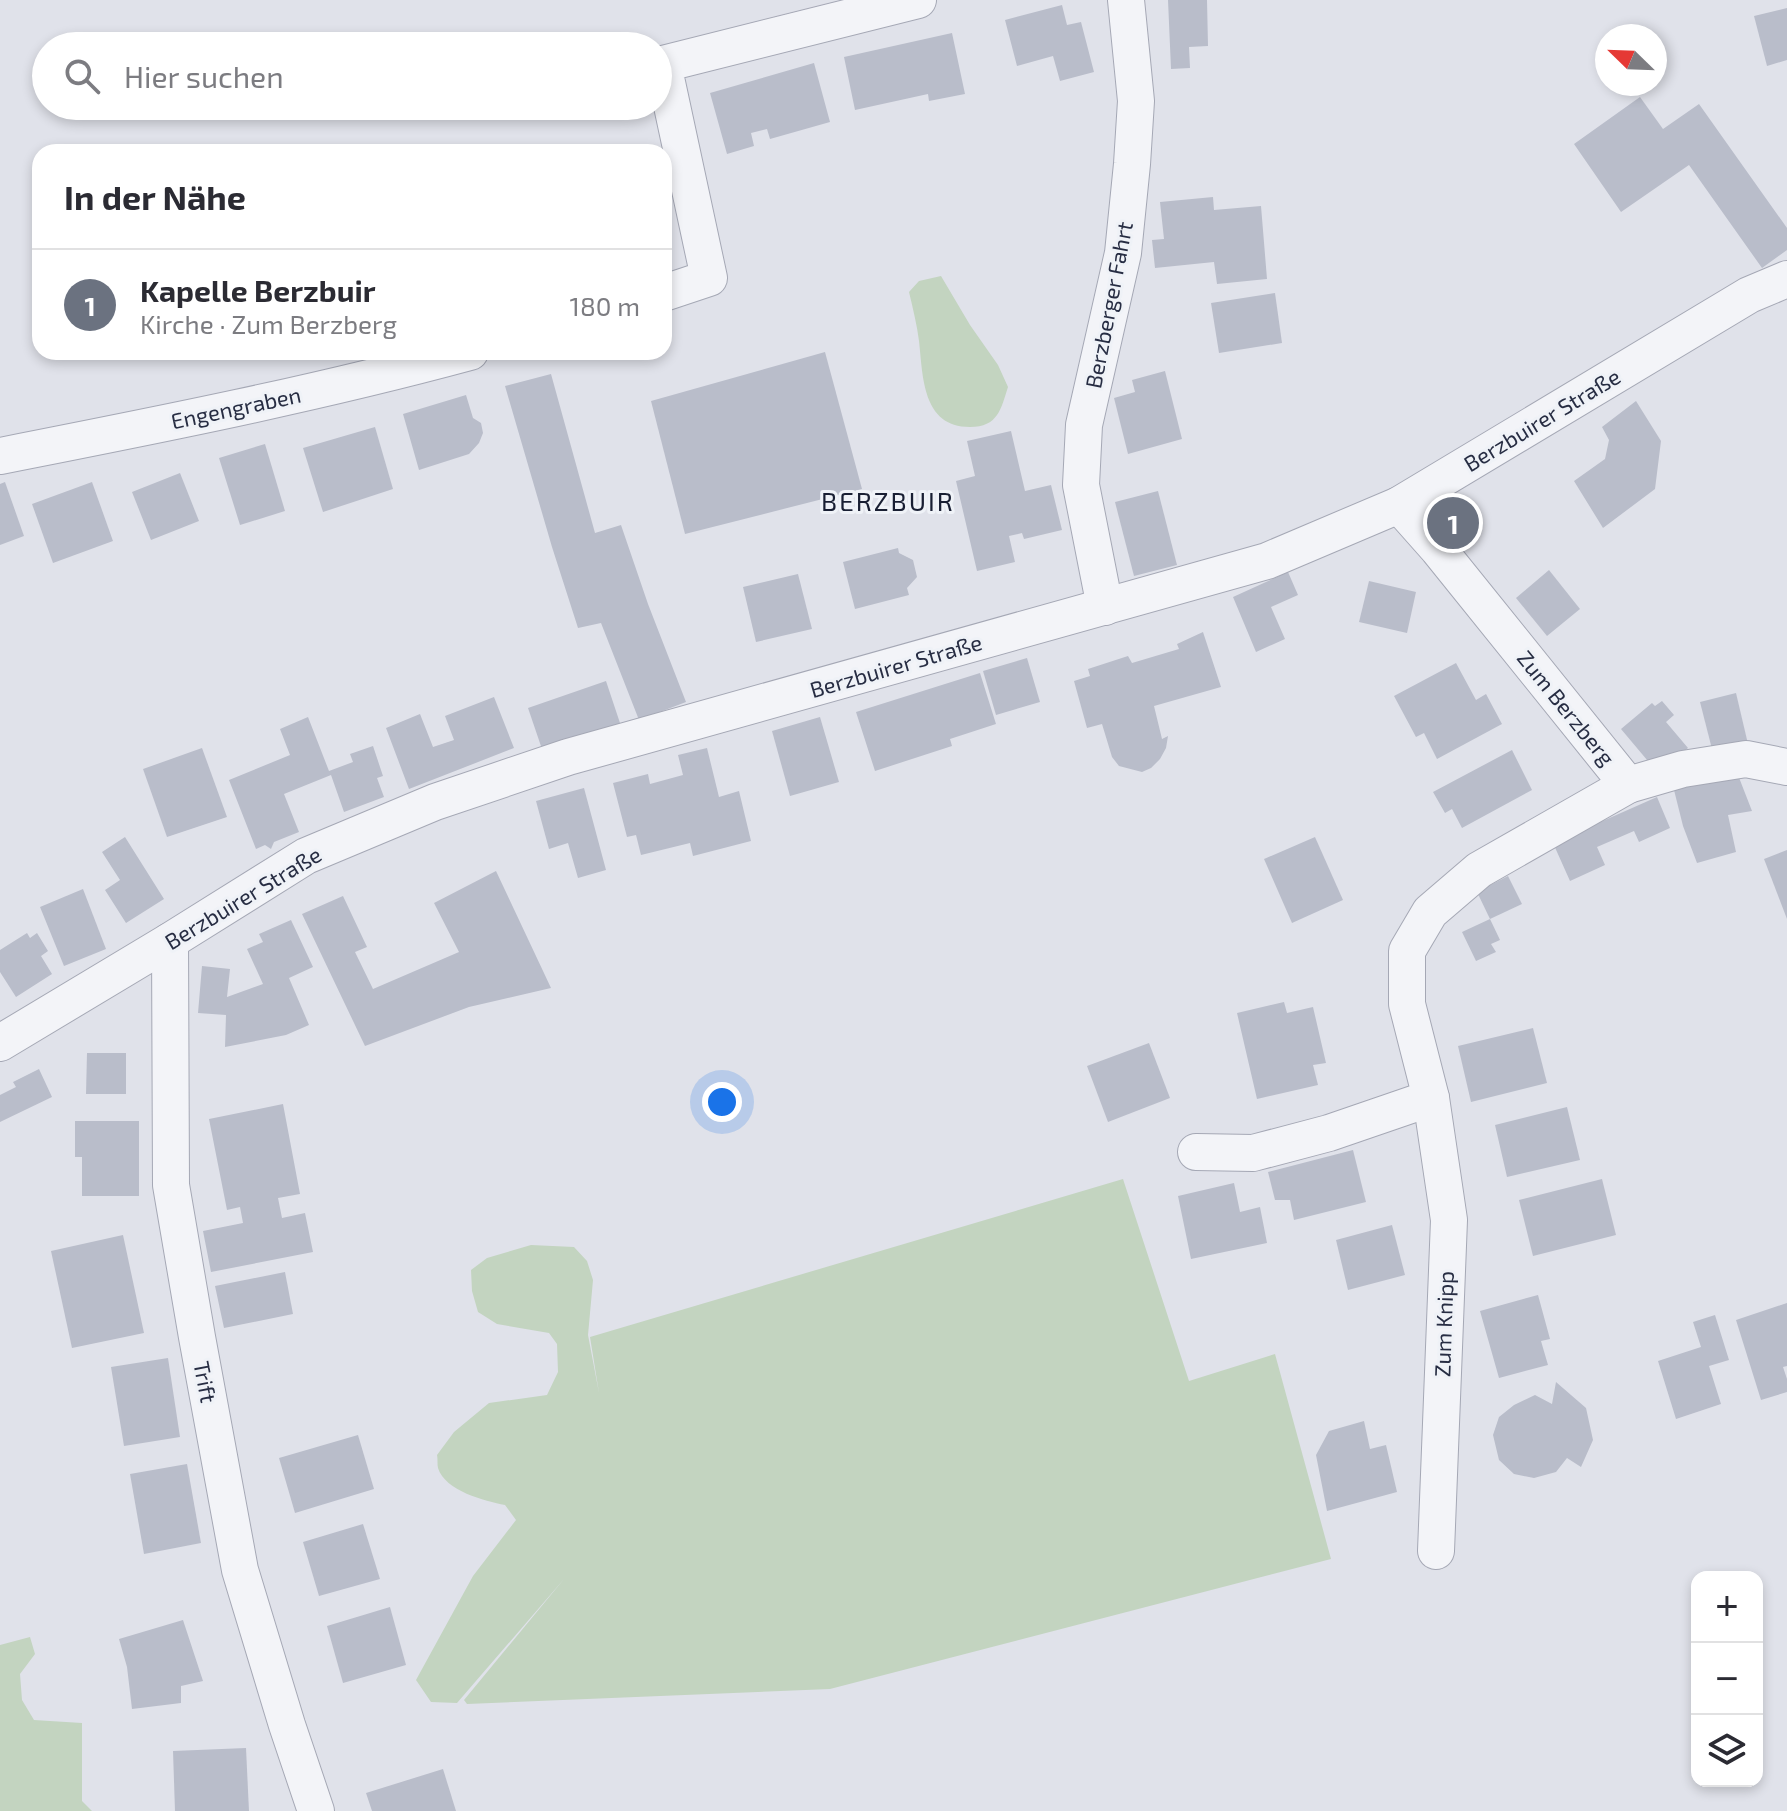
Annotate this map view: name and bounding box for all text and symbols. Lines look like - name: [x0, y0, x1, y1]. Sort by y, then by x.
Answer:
- north arrow: [1595, 24, 1667, 96]
- search box: [32, 32, 672, 120]
- icon: search: [60, 54, 104, 98]
- text: Hier suchen: [124, 58, 284, 94]
- text: In der Nähe: [64, 176, 246, 217]
- street label: Berzberger Fahrt: [1079, 219, 1137, 390]
- text: Kapelle Berzbuir: [140, 272, 376, 308]
- text: 1: [84, 290, 96, 321]
- text: 180 m: [570, 290, 640, 321]
- text: Kirche · Zum Berzberg: [140, 308, 397, 339]
- street label: Berzbuirer Straße: [1459, 362, 1624, 476]
- street label: Engengraben: [168, 381, 303, 433]
- district label: BERZBUIR: [821, 485, 955, 516]
- pin: 1: [1427, 493, 1479, 553]
- street label: Berzbuirer Straße: [807, 628, 985, 702]
- street label: Zum Berzberg: [1513, 645, 1621, 770]
- street label: Berzbuirer Straße: [160, 840, 325, 954]
- your location: [702, 1082, 742, 1122]
- street label: Zum Knipp: [1428, 1271, 1458, 1377]
- street label: Trift: [189, 1359, 223, 1405]
- map controls: [1691, 1571, 1763, 1787]
- button: +: [1691, 1571, 1763, 1643]
- button: −: [1691, 1643, 1763, 1715]
- button: layers: [1691, 1715, 1763, 1787]

